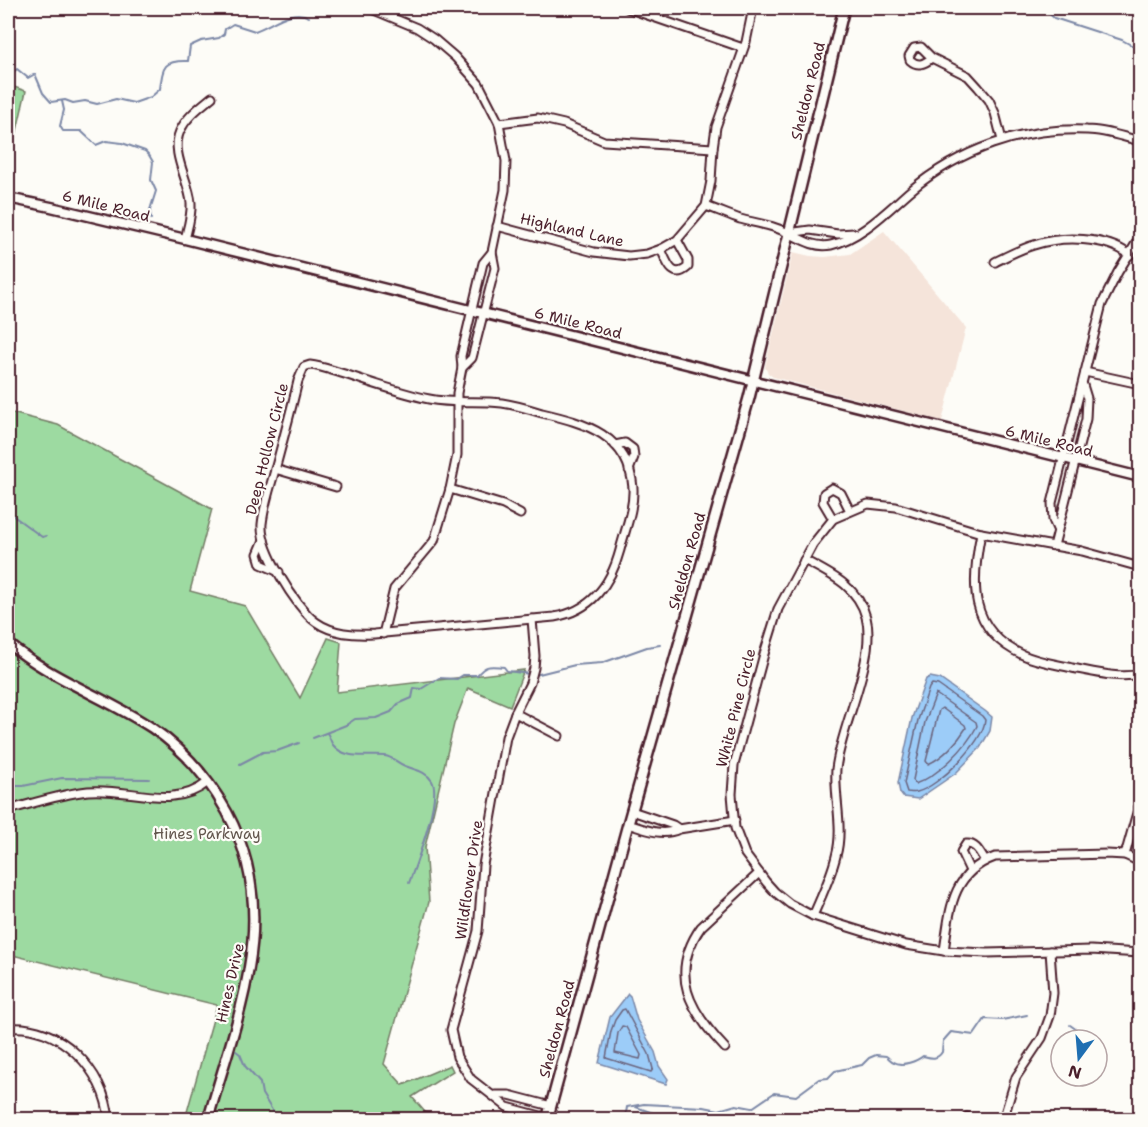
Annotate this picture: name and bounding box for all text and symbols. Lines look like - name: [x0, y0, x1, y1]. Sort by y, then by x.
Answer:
- street label: Sheldon Road: [786, 39, 830, 142]
- street label: 6 Mile Road: [60, 185, 152, 227]
- street label: Highland Lane: [518, 208, 626, 252]
- street label: 6 Mile Road: [532, 302, 624, 344]
- street label: Deep Hollow Circle: [241, 381, 293, 517]
- street label: 6 Mile Road: [1003, 420, 1095, 462]
- street label: Sheldon Road: [664, 509, 711, 612]
- street label: White Pine Circle: [712, 646, 760, 770]
- street label: Wildflower Drive: [451, 819, 487, 941]
- park label: Hines Parkway: [153, 824, 261, 844]
- street label: Hines Drive: [211, 941, 249, 1025]
- street label: Sheldon Road: [534, 977, 580, 1080]
- north arrow: [1049, 1028, 1109, 1088]
- text: N: [1066, 1060, 1084, 1084]

